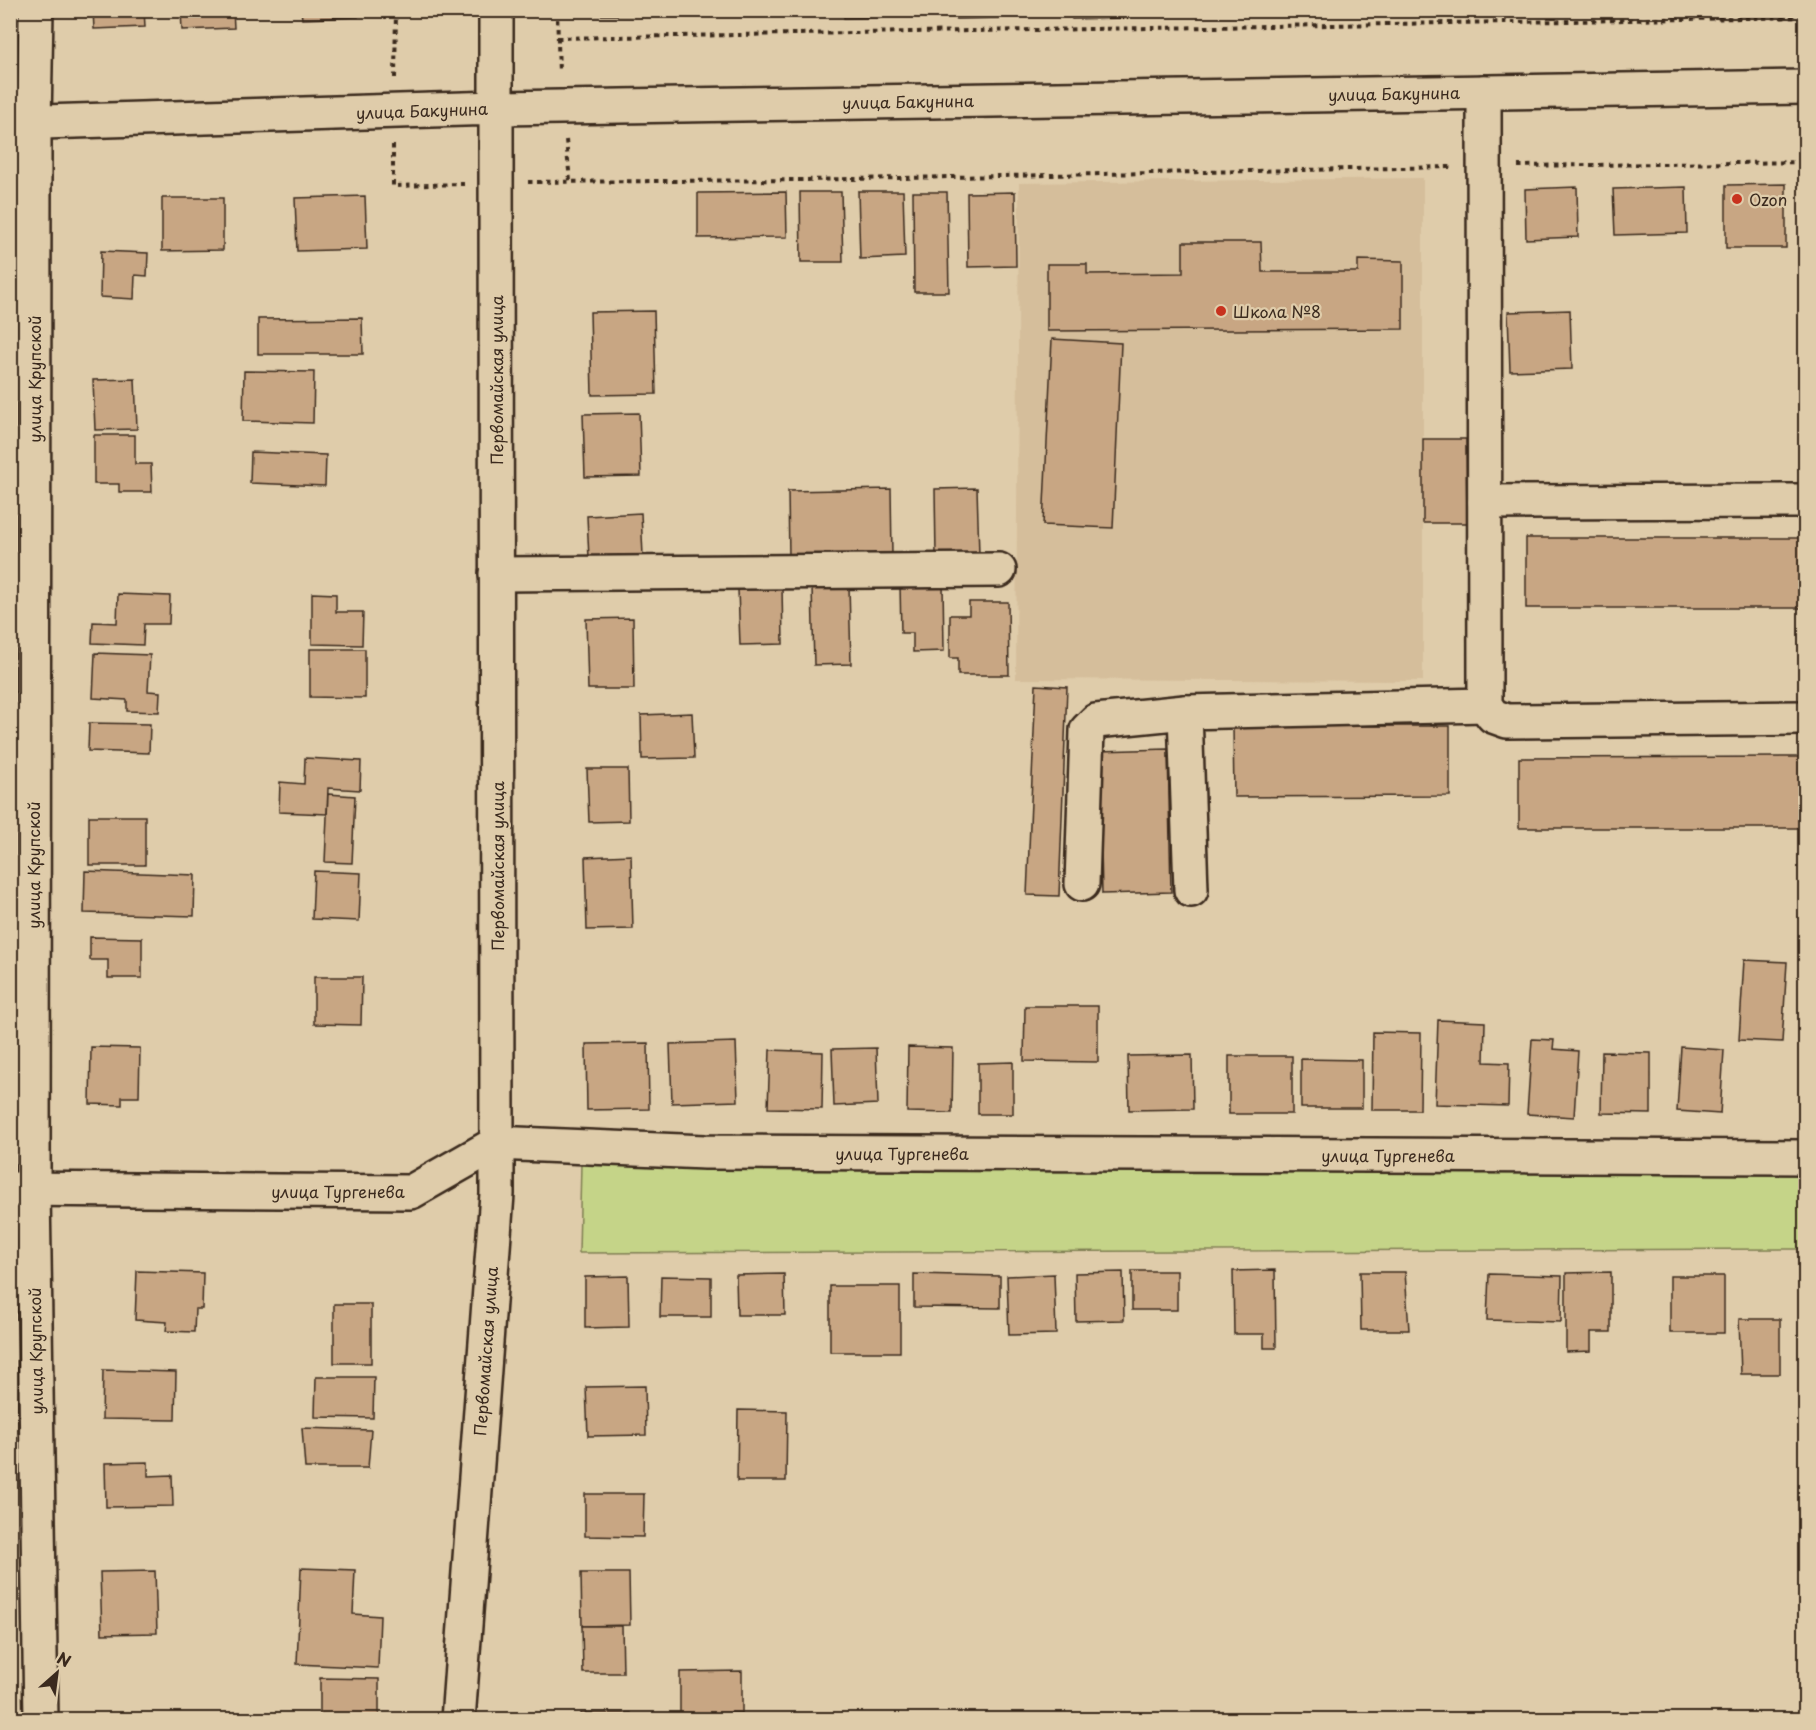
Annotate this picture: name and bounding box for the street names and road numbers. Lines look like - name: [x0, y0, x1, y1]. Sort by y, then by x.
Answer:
- street label: улица Бакунина: [1328, 80, 1460, 106]
- street label: улица Бакунина: [842, 88, 974, 114]
- street label: улица Бакунина: [356, 96, 488, 124]
- street label: Первомайская улица: [484, 295, 508, 465]
- street label: улица Крупской: [22, 315, 46, 443]
- street label: Первомайская улица: [485, 781, 509, 951]
- street label: улица Крупской: [21, 801, 45, 929]
- street label: улица Тургенева: [835, 1141, 969, 1165]
- street label: улица Тургенева: [1321, 1143, 1455, 1167]
- street label: улица Тургенева: [271, 1179, 405, 1203]
- street label: Первомайская улица: [467, 1266, 503, 1436]
- street label: улица Крупской: [22, 1287, 48, 1415]

